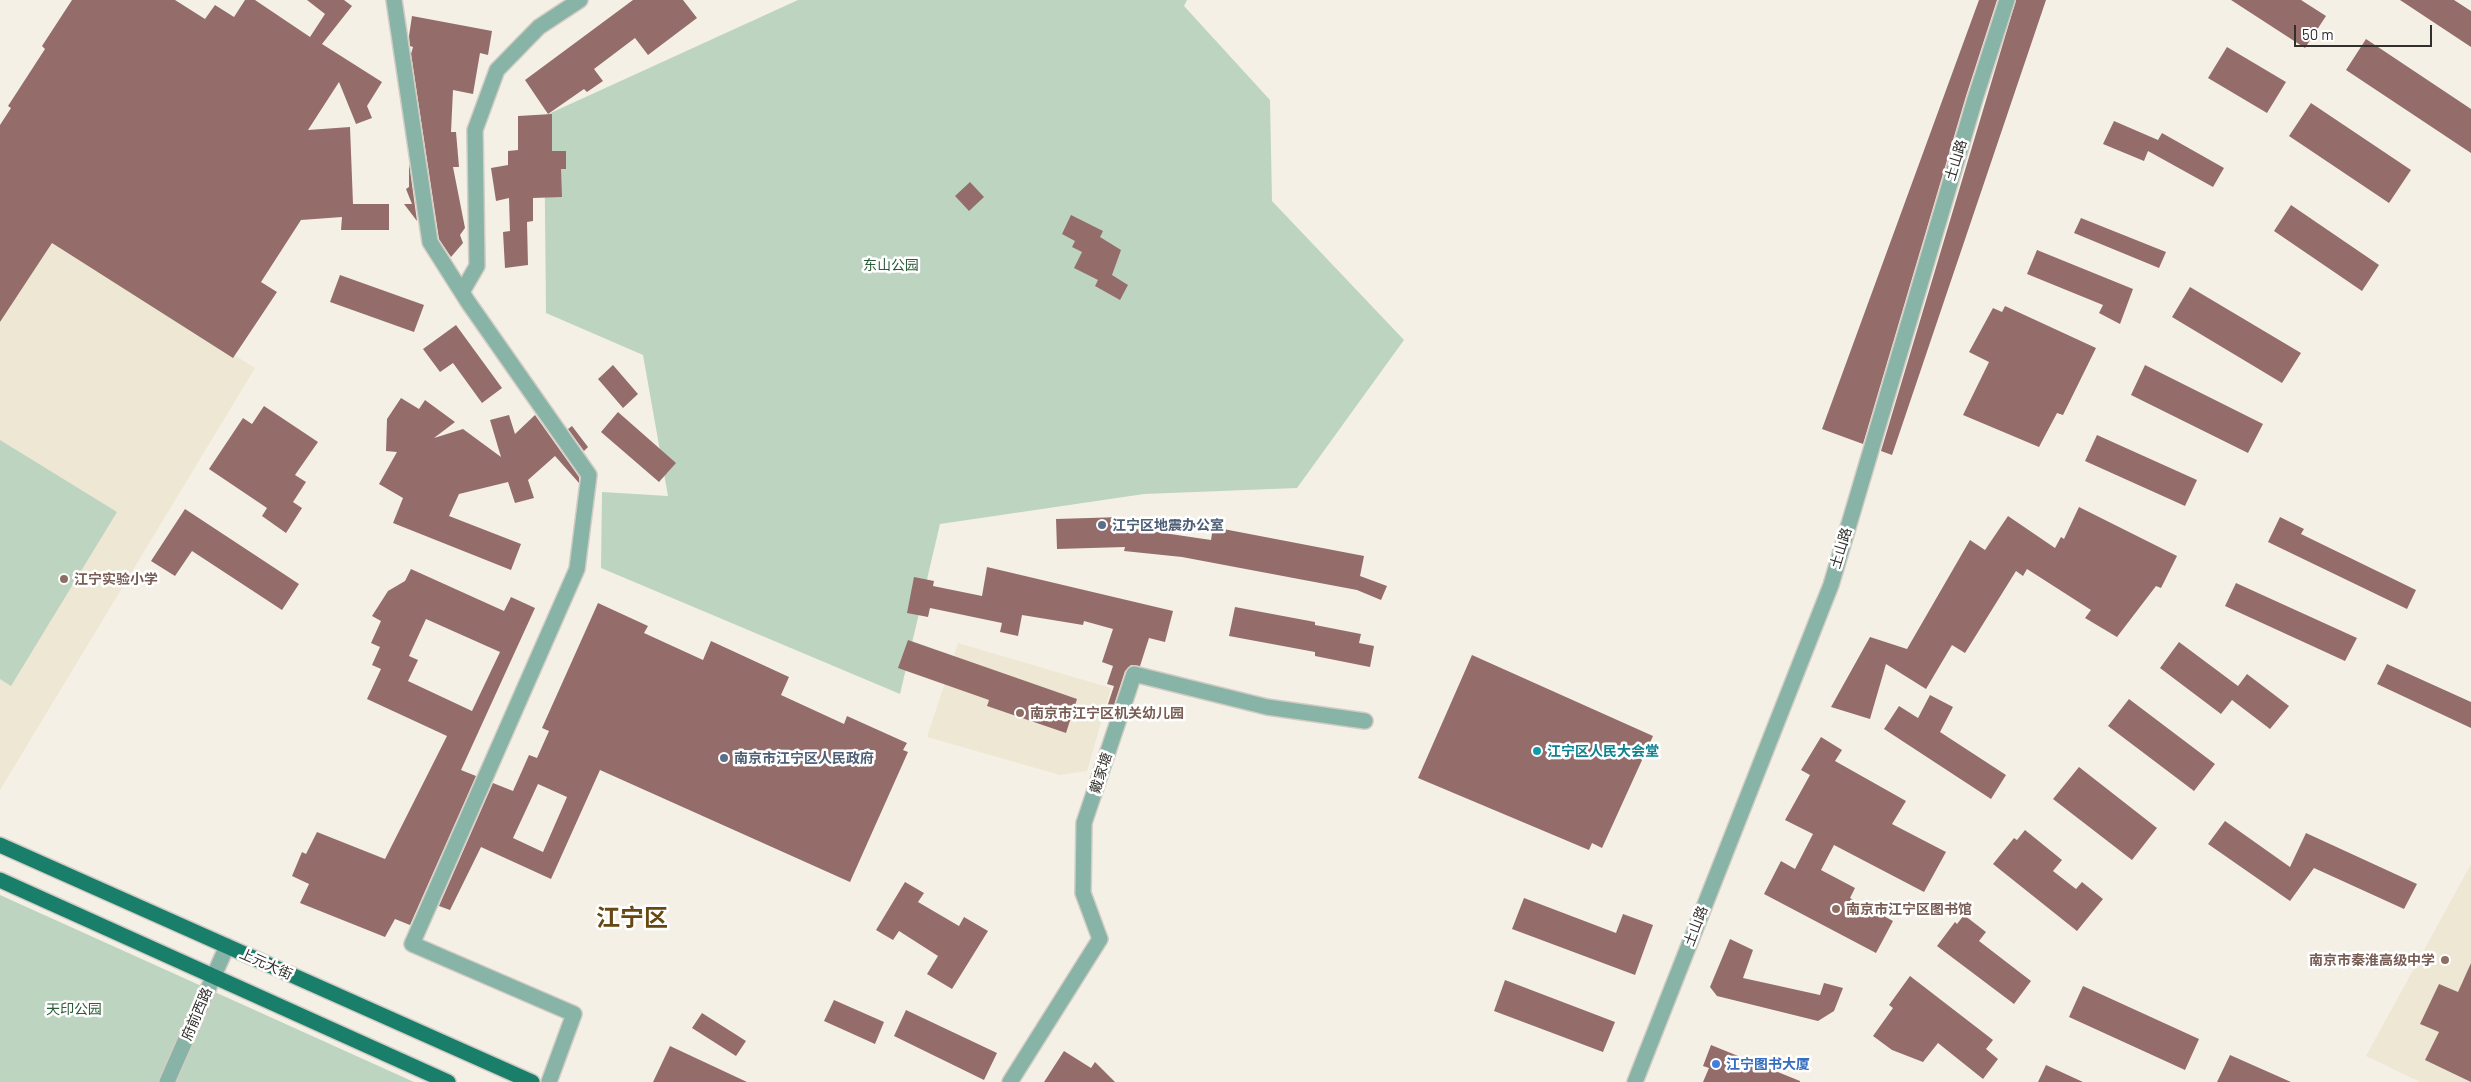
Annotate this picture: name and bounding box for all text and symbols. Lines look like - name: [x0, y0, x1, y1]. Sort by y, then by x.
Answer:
- scale bar: [2296, 15, 2434, 47]
- text: 50 m: [2302, 25, 2334, 43]
- street label: 土山路: [1942, 137, 1970, 183]
- park label: 东山公园: [863, 257, 919, 273]
- place label: 江宁区地震办公室: [1112, 517, 1224, 533]
- marker: 江宁区地震办公室: [1096, 519, 1108, 531]
- street label: 土山路: [1827, 525, 1855, 571]
- place label: 江宁实验小学: [74, 571, 158, 587]
- marker: 江宁实验小学: [58, 573, 70, 585]
- place label: 南京市江宁区机关幼儿园: [1030, 705, 1184, 721]
- marker: 南京市江宁区机关幼儿园: [1014, 707, 1026, 719]
- place label: 江宁区人民大会堂: [1547, 743, 1659, 759]
- marker: 江宁区人民大会堂: [1531, 745, 1543, 757]
- place label: 南京市江宁区人民政府: [734, 750, 874, 766]
- street label: 戴家塘: [1087, 750, 1115, 796]
- marker: 南京市江宁区人民政府: [718, 752, 730, 764]
- place label: 南京市江宁区图书馆: [1846, 901, 1972, 917]
- street label: 土山路: [1681, 903, 1711, 949]
- marker: 南京市江宁区图书馆: [1830, 903, 1842, 915]
- district label: 江宁区: [596, 904, 668, 932]
- street label: 上元大街: [237, 945, 295, 983]
- place label: 南京市秦淮高级中学: [2309, 952, 2435, 968]
- marker: 南京市秦淮高级中学: [2439, 954, 2451, 966]
- street label: 府前西路: [178, 985, 216, 1043]
- park label: 天印公园: [46, 1001, 102, 1017]
- place label: 江宁图书大厦: [1726, 1056, 1810, 1072]
- marker: 江宁图书大厦: [1710, 1058, 1722, 1070]

